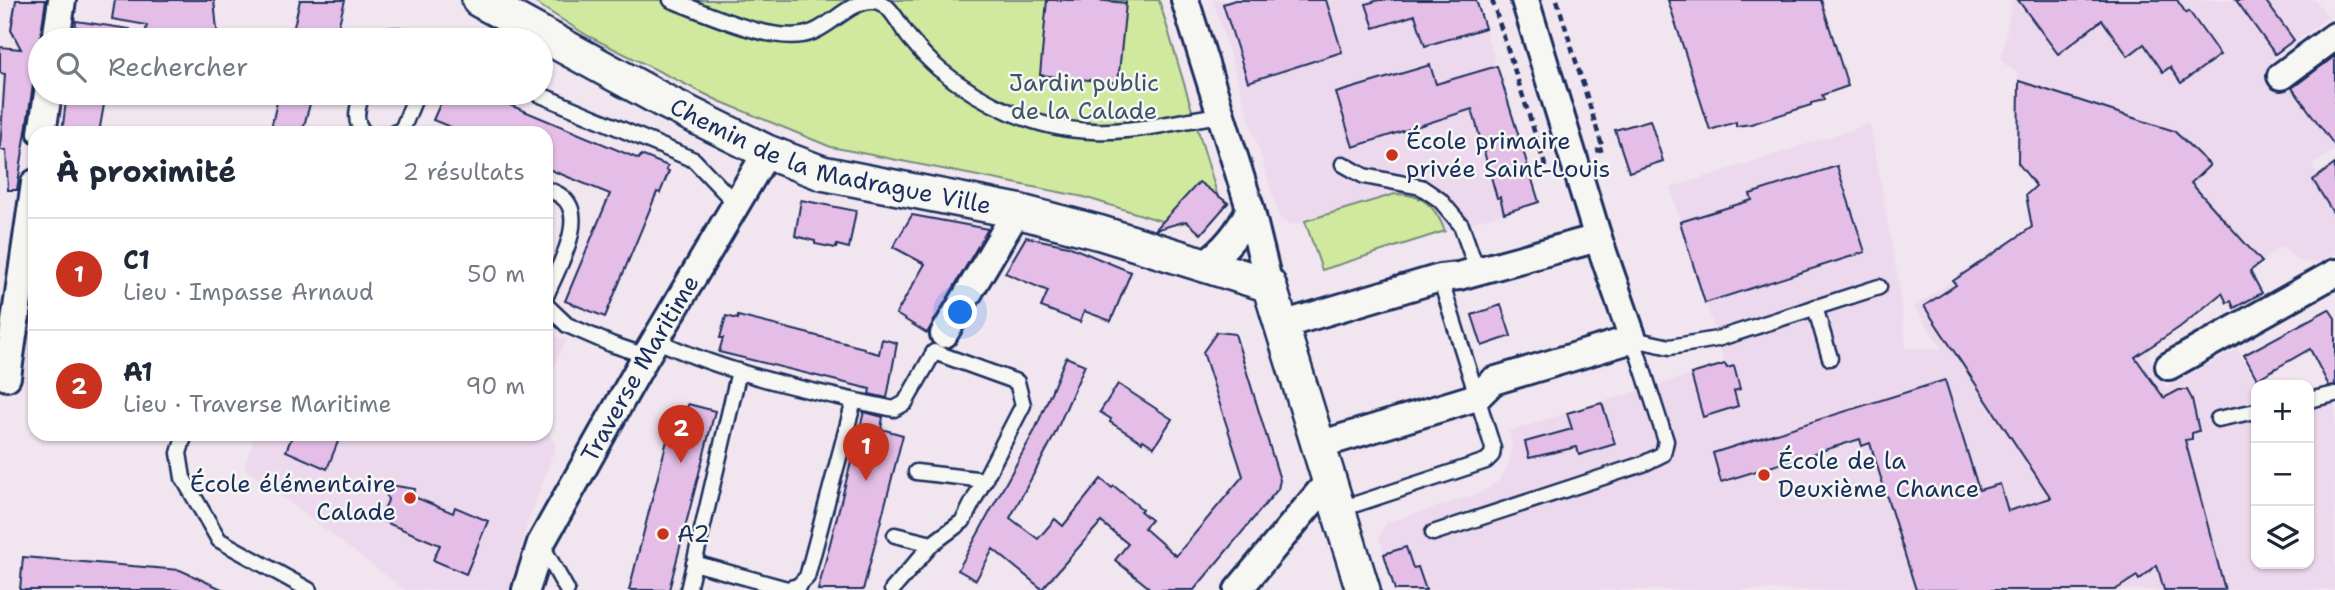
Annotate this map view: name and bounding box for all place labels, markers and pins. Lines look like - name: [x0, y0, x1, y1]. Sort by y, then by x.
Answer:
- place label: École primaire privée Saint-Louis: [1406, 125, 1610, 185]
- marker: École primaire privée Saint-Louis: [1384, 147, 1400, 163]
- pin: 2: [658, 405, 704, 463]
- pin: 1: [843, 423, 889, 481]
- place label: École de la Deuxième Chance: [1778, 445, 1979, 505]
- marker: École de la Deuxième Chance: [1756, 467, 1772, 483]
- place label: École élémentaire Calade: [190, 468, 396, 528]
- marker: École élémentaire Calade: [402, 490, 418, 506]
- place label: A2: [677, 518, 710, 550]
- marker: A2: [655, 526, 671, 542]

